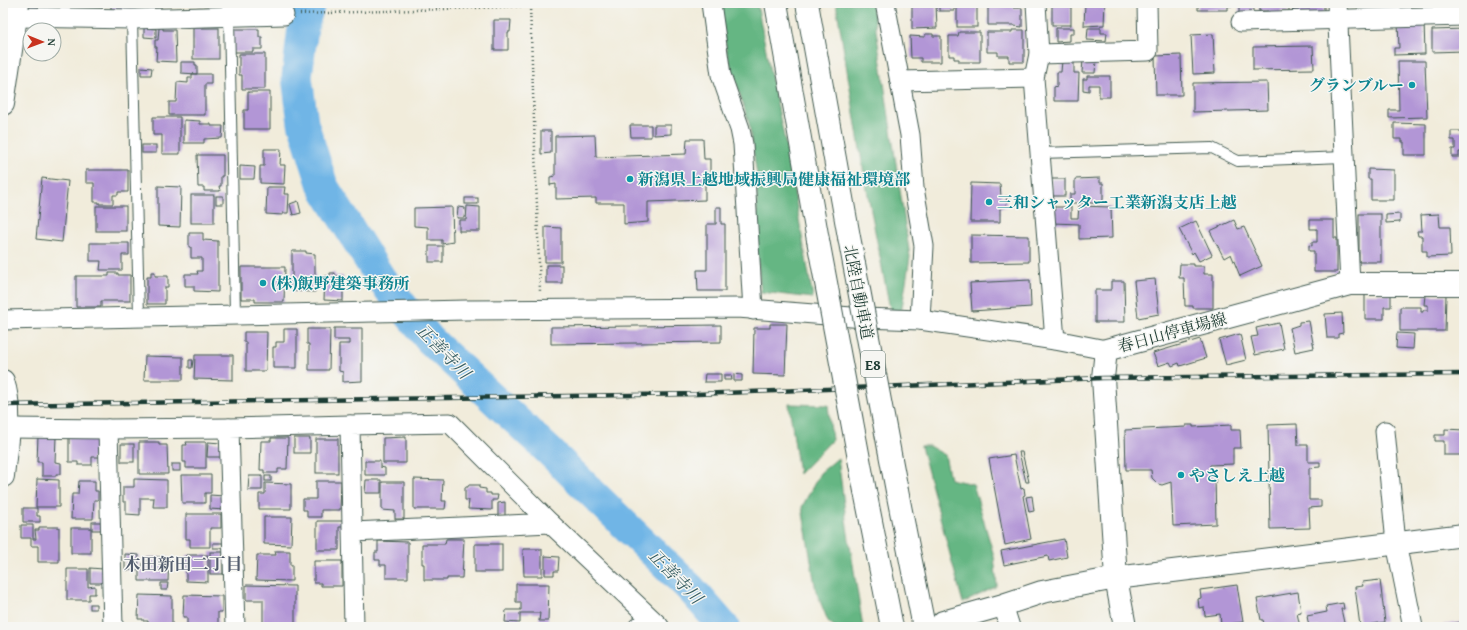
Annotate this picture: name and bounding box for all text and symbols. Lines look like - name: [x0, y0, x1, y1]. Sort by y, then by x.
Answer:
- north arrow: [22, 22, 62, 62]
- text: N: [44, 38, 60, 47]
- place label: グランブルー: [1309, 73, 1404, 97]
- marker: グランブルー: [1407, 80, 1417, 90]
- place label: 新潟県上越地域振興局健康福祉環境部: [637, 167, 911, 191]
- marker: 新潟県上越地域振興局健康福祉環境部: [625, 174, 635, 184]
- place label: 三和シャッター工業新潟支店上越: [997, 190, 1237, 214]
- marker: 三和シャッター工業新潟支店上越: [984, 197, 994, 207]
- street label: 北陸自動車道: [838, 243, 880, 341]
- place label: (株)飯野建築事務所: [271, 271, 410, 295]
- marker: (株)飯野建築事務所: [258, 278, 268, 288]
- street label: 春日山停車場線: [1115, 306, 1229, 358]
- water label: 正善寺川: [411, 318, 478, 386]
- road number: E8: [861, 351, 885, 377]
- place label: やさしえ上越: [1189, 463, 1285, 487]
- marker: やさしえ上越: [1176, 470, 1186, 480]
- water label: 正善寺川: [643, 543, 710, 611]
- district label: 木田新田二丁目: [124, 551, 243, 576]

